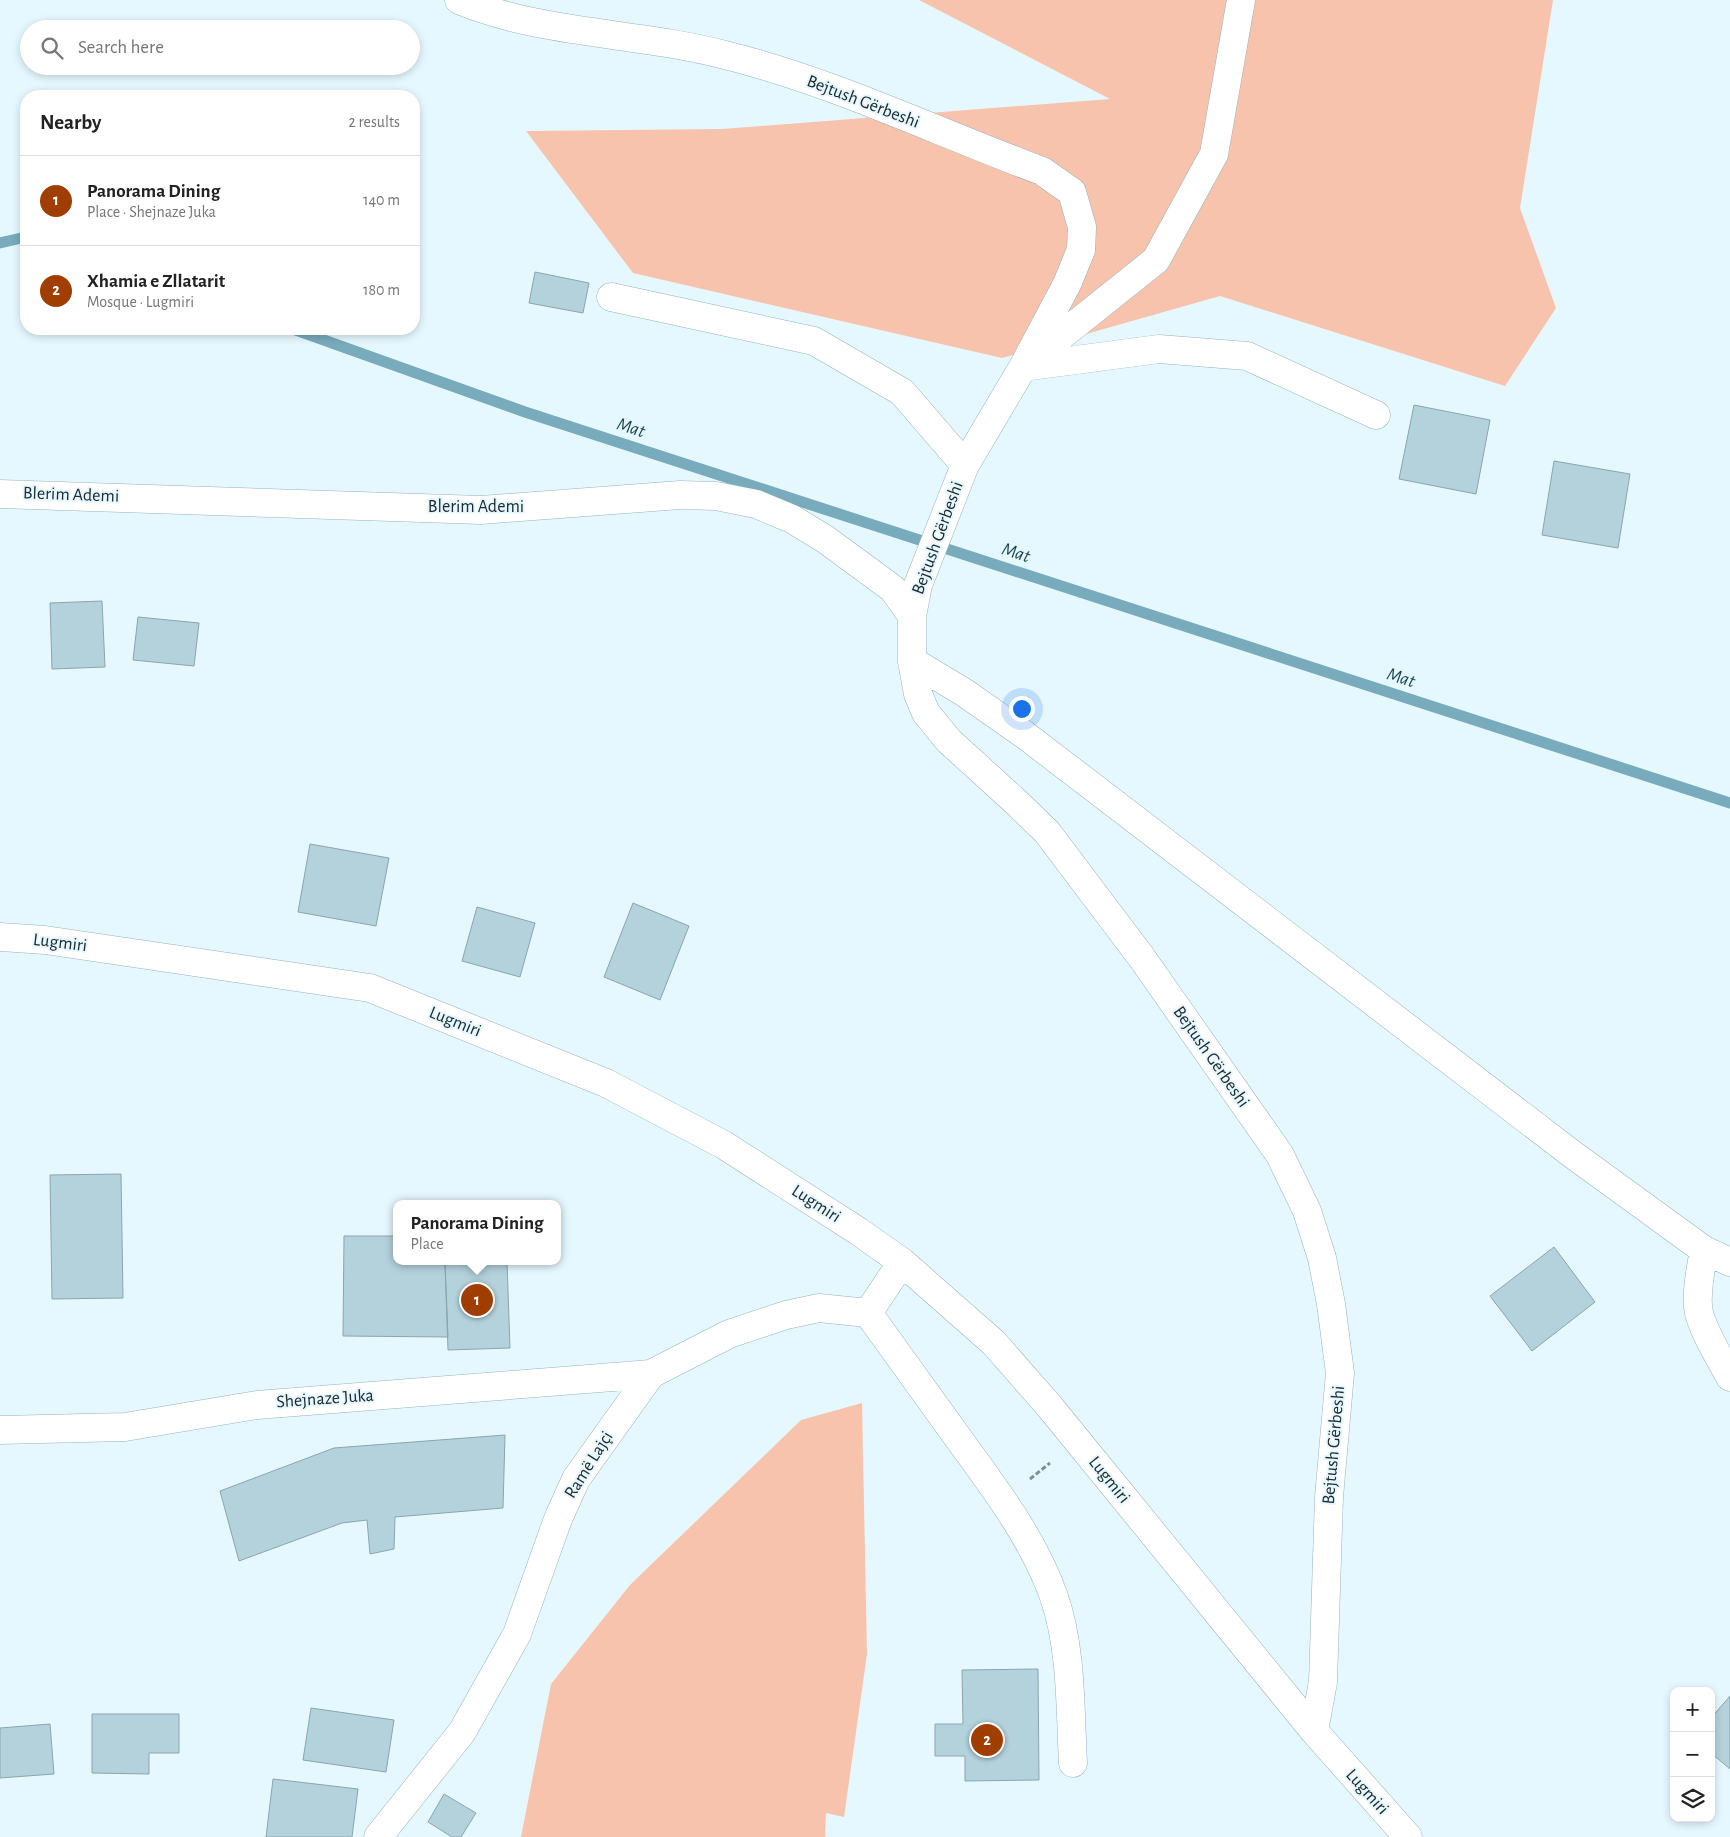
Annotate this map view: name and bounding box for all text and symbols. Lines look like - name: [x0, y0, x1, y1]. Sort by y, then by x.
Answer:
- search box: [20, 20, 420, 75]
- icon: search: [38, 34, 66, 62]
- text: Search here: [78, 38, 164, 57]
- street label: Bejtush Gërbeshi: [804, 72, 922, 132]
- text: Nearby: [40, 112, 101, 133]
- text: 2 results: [348, 114, 400, 130]
- text: Panorama Dining: [87, 182, 220, 201]
- text: 1: [53, 192, 59, 208]
- text: 140 m: [363, 192, 400, 208]
- text: Place · Shejnaze Juka: [87, 204, 216, 220]
- text: Xhamia e Zllatarit: [87, 272, 225, 291]
- text: 2: [52, 282, 60, 298]
- text: 180 m: [363, 282, 400, 298]
- text: Mosque · Lugmiri: [87, 294, 194, 310]
- water label: Mat: [614, 415, 648, 442]
- street label: Bejtush Gërbeshi: [909, 479, 967, 597]
- street label: Blerim Ademi: [23, 484, 119, 506]
- street label: Blerim Ademi: [428, 498, 524, 516]
- water label: Mat: [999, 540, 1033, 567]
- water label: Mat: [1384, 665, 1418, 692]
- your location: [1009, 696, 1035, 722]
- street label: Lugmiri: [32, 931, 88, 955]
- street label: Lugmiri: [426, 1003, 484, 1041]
- street label: Bejtush Gërbeshi: [1170, 1003, 1252, 1111]
- street label: Lugmiri: [788, 1182, 844, 1226]
- popup: [393, 1200, 561, 1265]
- text: Panorama Dining: [410, 1214, 544, 1233]
- text: Place: [410, 1236, 444, 1252]
- pin: 1: [461, 1281, 493, 1319]
- street label: Bejtush Gërbeshi: [1320, 1385, 1348, 1505]
- street label: Shejnaze Juka: [276, 1387, 374, 1411]
- street label: Ramë Lajçi: [561, 1428, 617, 1502]
- street label: Lugmiri: [1085, 1453, 1133, 1507]
- map controls: [1670, 1687, 1715, 1822]
- button: +: [1670, 1687, 1715, 1732]
- pin: 2: [971, 1721, 1003, 1759]
- button: −: [1670, 1732, 1715, 1777]
- street label: Lugmiri: [1342, 1766, 1392, 1818]
- button: layers: [1670, 1777, 1715, 1822]

